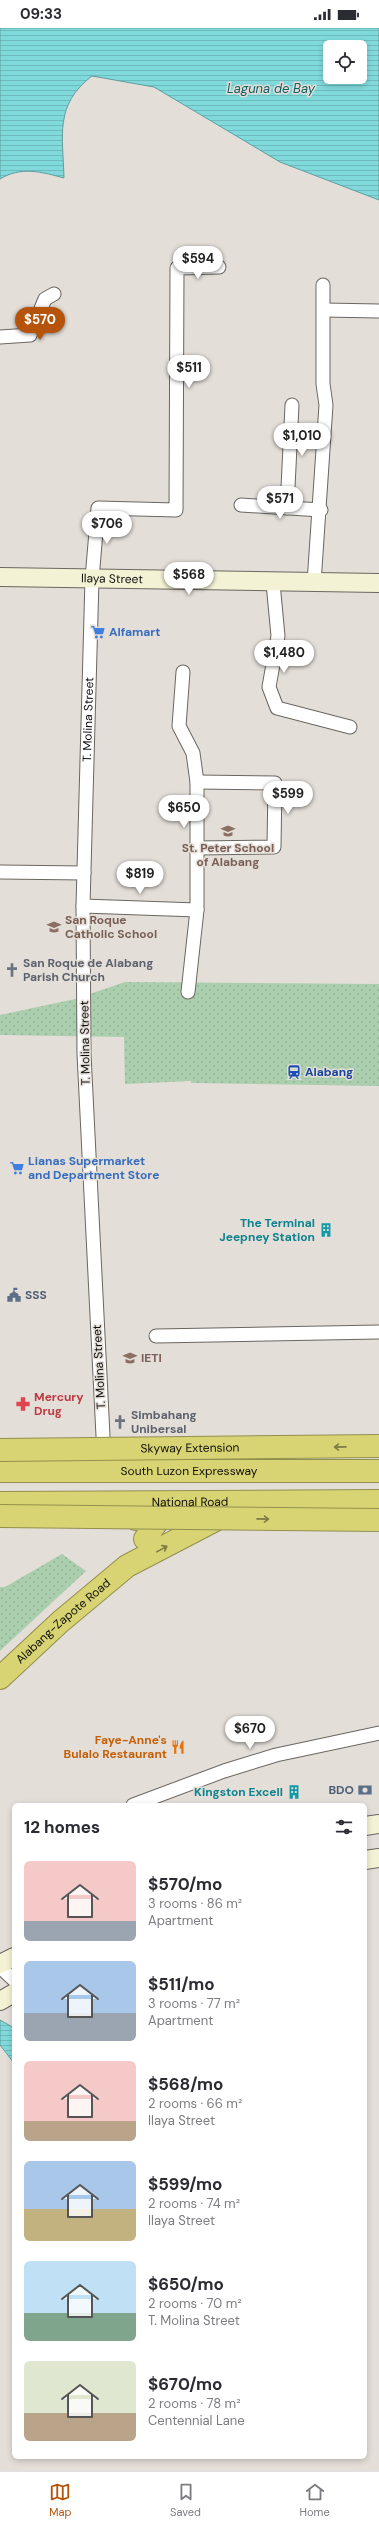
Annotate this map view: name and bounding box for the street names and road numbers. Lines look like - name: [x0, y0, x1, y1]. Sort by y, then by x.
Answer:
- street label: Ilaya Street: [81, 570, 143, 587]
- street label: T. Molina Street: [79, 677, 97, 762]
- street label: T. Molina Street: [76, 1000, 94, 1086]
- street label: T. Molina Street: [89, 1324, 109, 1410]
- street label: Skyway Extension: [140, 1439, 240, 1457]
- street label: South Luzon Expressway: [121, 1463, 258, 1479]
- street label: National Road: [152, 1494, 228, 1510]
- street label: Alabang-Zapote Road: [12, 1575, 114, 1667]

